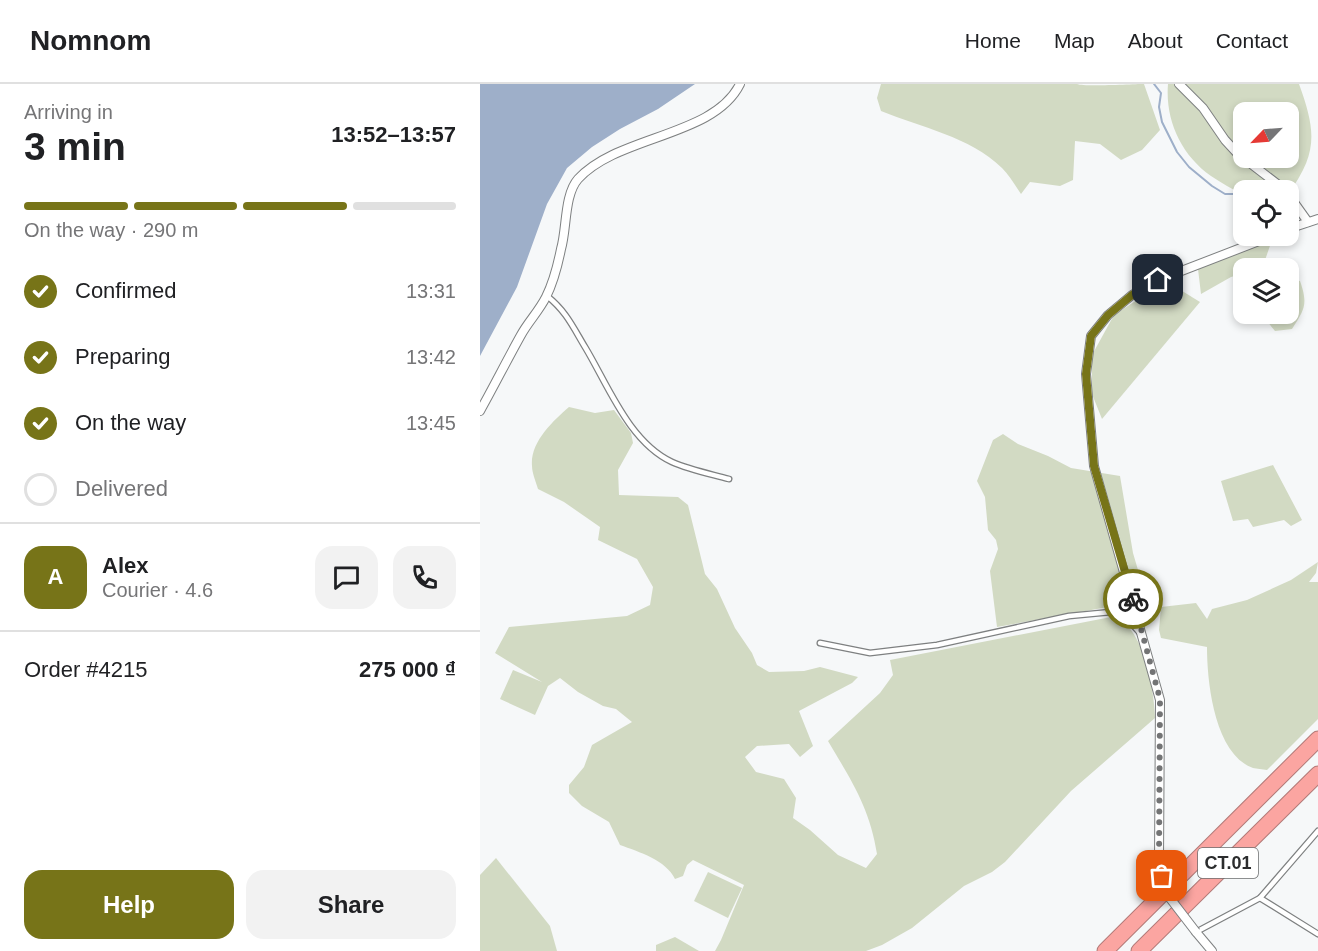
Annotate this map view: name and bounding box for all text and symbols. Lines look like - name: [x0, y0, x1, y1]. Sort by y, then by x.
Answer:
- text: Nomnom: [30, 25, 151, 56]
- text: Home: [965, 29, 1021, 52]
- text: Map: [1054, 29, 1095, 52]
- text: About: [1128, 29, 1183, 52]
- text: Contact: [1216, 29, 1288, 52]
- text: Arriving in: [24, 101, 113, 123]
- north arrow: [1233, 102, 1299, 168]
- map controls: [1233, 102, 1299, 324]
- text: 13:52–13:57: [331, 122, 456, 147]
- text: 3 min: [24, 125, 126, 168]
- button: locate: [1233, 180, 1299, 246]
- text: On the way · 290 m: [24, 219, 199, 241]
- pin: [1132, 254, 1183, 305]
- button: layers: [1233, 258, 1299, 324]
- icon: home: [1141, 263, 1174, 296]
- icon: check: [24, 275, 57, 308]
- text: Confirmed: [75, 278, 176, 303]
- text: 13:31: [406, 280, 456, 302]
- icon: check: [24, 341, 57, 374]
- text: Preparing: [75, 344, 170, 369]
- text: 13:42: [406, 346, 456, 368]
- icon: check: [24, 407, 57, 440]
- text: On the way: [75, 410, 186, 435]
- text: 13:45: [406, 412, 456, 434]
- text: Delivered: [75, 476, 168, 501]
- button: chat: [315, 546, 378, 609]
- button: phone: [393, 546, 456, 609]
- text: Alex: [102, 553, 148, 578]
- text: A: [48, 564, 63, 589]
- courier: [1103, 569, 1163, 629]
- text: Courier · 4.6: [102, 579, 213, 601]
- icon: bike: [1117, 583, 1150, 616]
- text: Order #4215: [24, 657, 148, 682]
- text: 275 000 ₫: [359, 657, 456, 682]
- road number: CT.01: [1198, 848, 1258, 878]
- pin: [1136, 850, 1187, 901]
- icon: bag: [1145, 859, 1178, 892]
- button: Help: [24, 870, 234, 939]
- button: Share: [246, 870, 456, 939]

